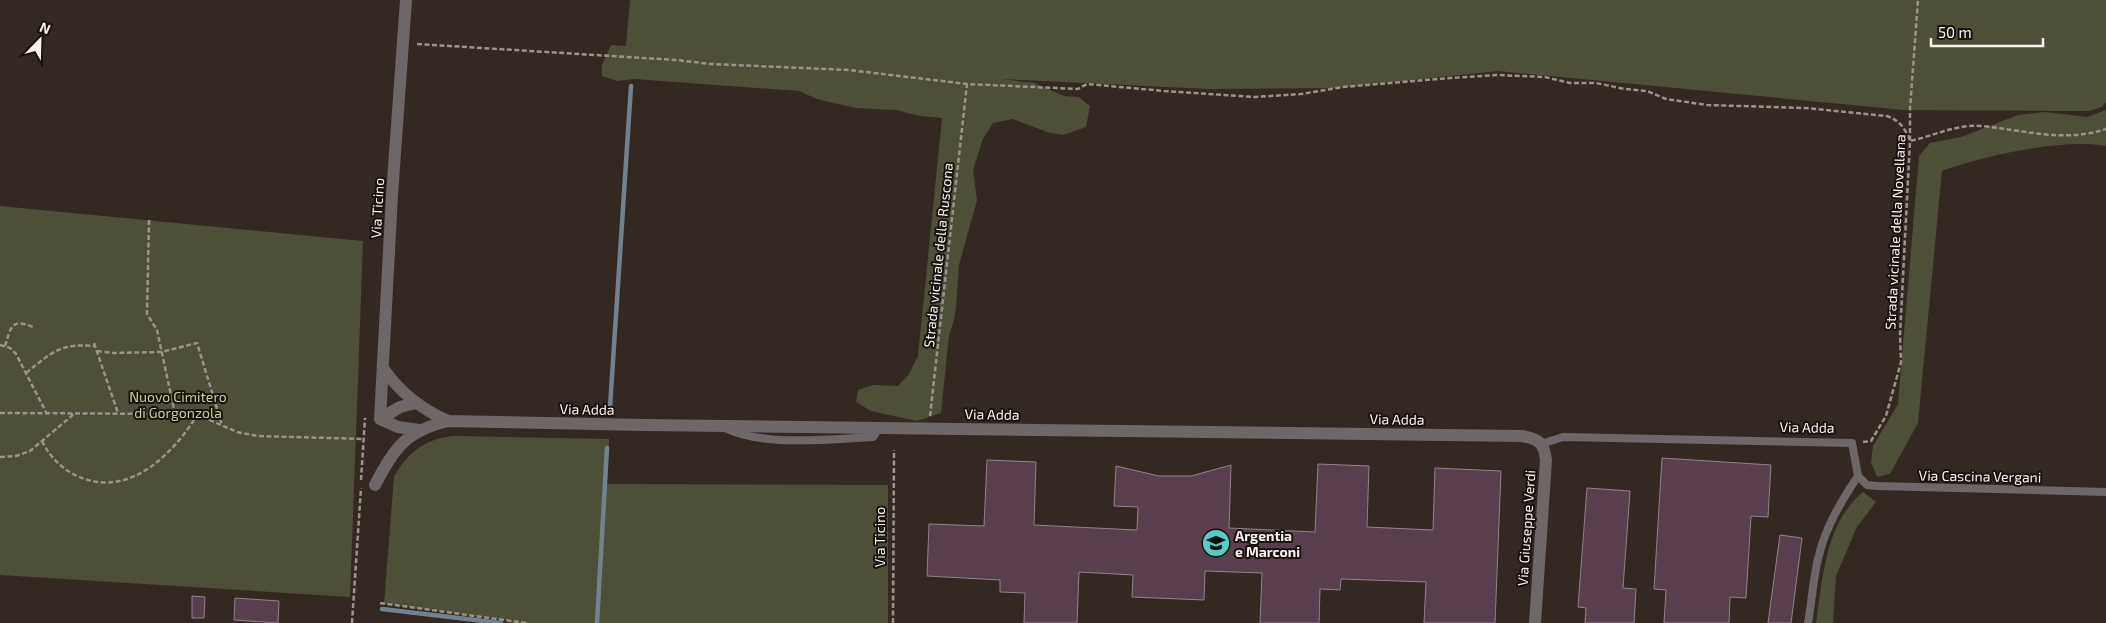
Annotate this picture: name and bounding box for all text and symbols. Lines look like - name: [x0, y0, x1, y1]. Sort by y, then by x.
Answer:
- north arrow: [15, 15, 65, 65]
- scale bar: [1931, 15, 2044, 47]
- text: N: [37, 18, 53, 37]
- text: 50 m: [1938, 23, 1972, 41]
- street label: Strada vicinale della Novellana: [1881, 134, 1909, 330]
- street label: Strada vicinale della Ruscona: [920, 162, 956, 348]
- street label: Via Ticino: [367, 177, 387, 239]
- park label: Nuovo Cimitero di Gorgonzola: [129, 388, 227, 421]
- street label: Via Adda: [559, 400, 615, 418]
- street label: Via Adda: [964, 405, 1020, 423]
- street label: Via Adda: [1369, 410, 1425, 428]
- street label: Via Adda: [1779, 418, 1835, 436]
- street label: Via Cascina Vergani: [1919, 466, 2041, 486]
- street label: Via Giuseppe Verdi: [1513, 469, 1539, 587]
- street label: Via Ticino: [871, 507, 888, 567]
- place label: Argentia e Marconi: [1235, 527, 1300, 560]
- school or university icon: Argentia e Marconi: [1201, 528, 1231, 558]

